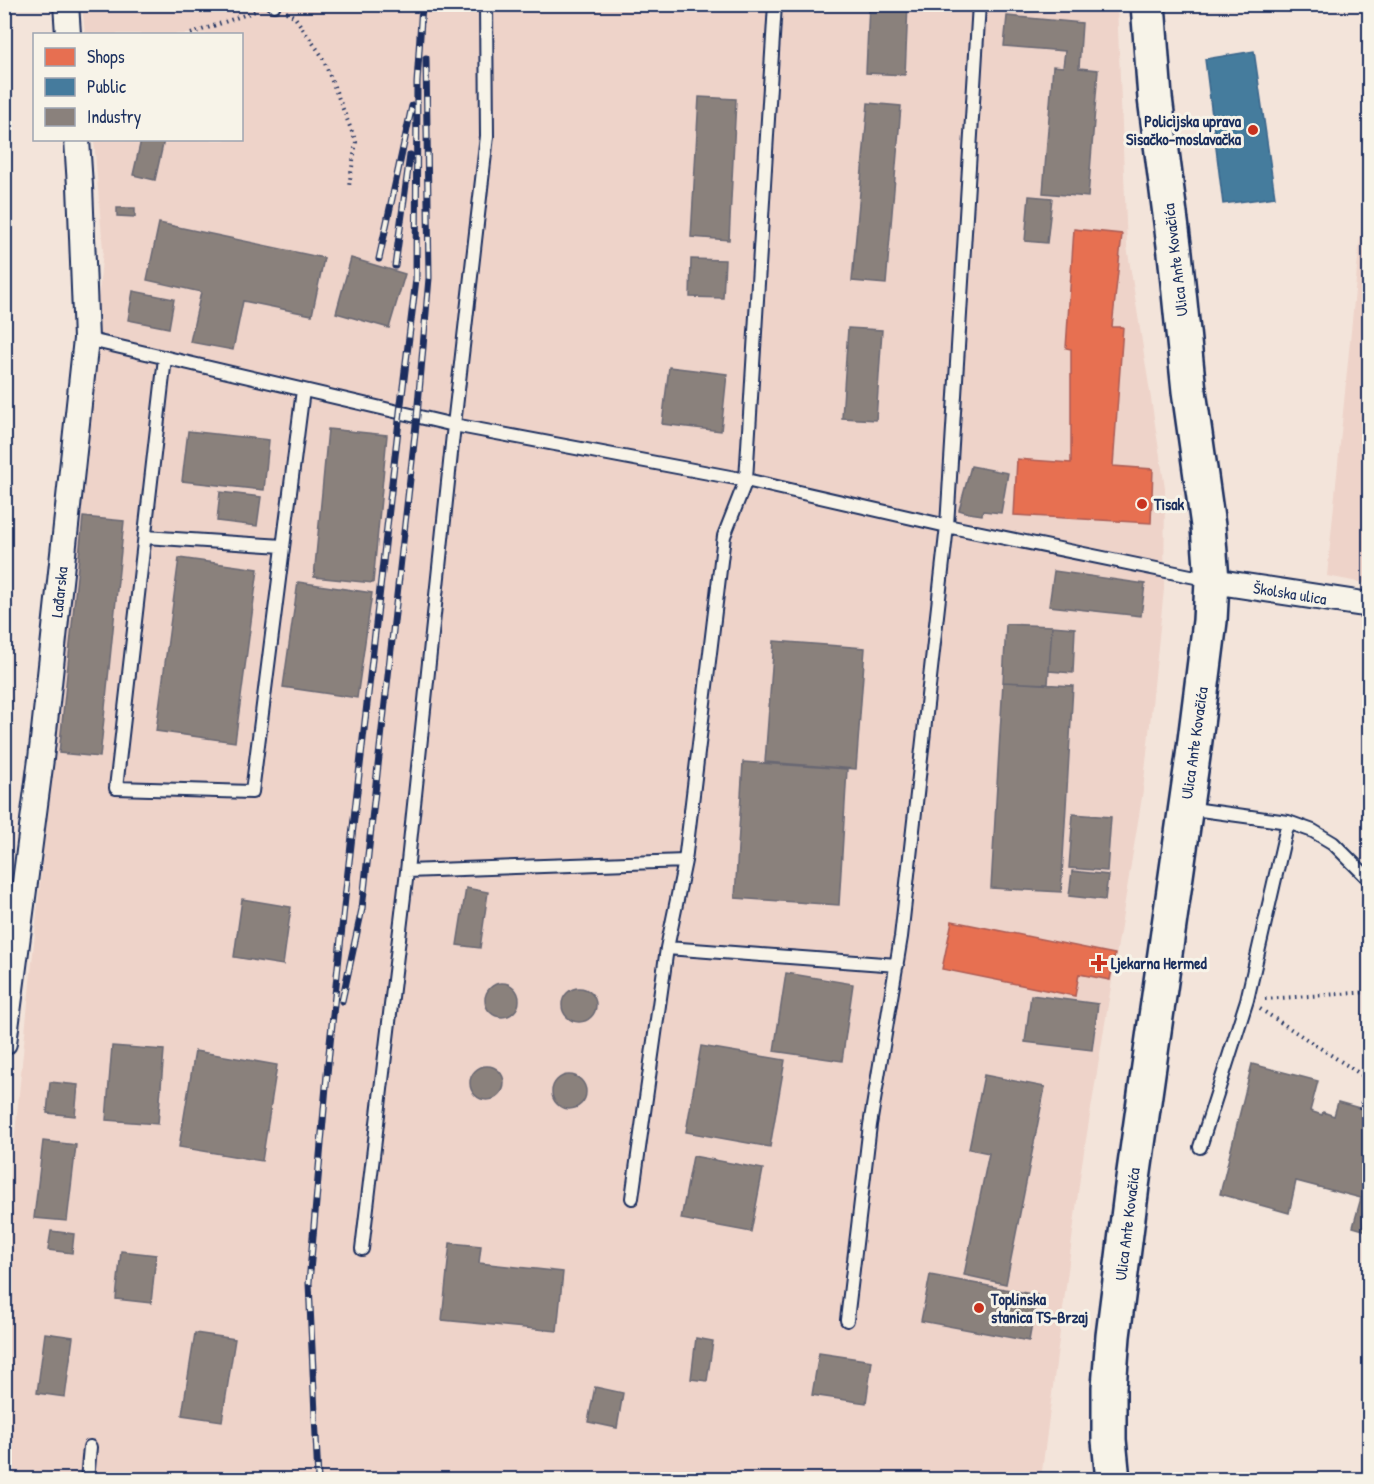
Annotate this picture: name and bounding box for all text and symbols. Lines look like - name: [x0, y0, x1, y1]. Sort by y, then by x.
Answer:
- legend: [33, 33, 243, 141]
- text: Shops: [87, 44, 125, 69]
- text: Public: [87, 74, 126, 99]
- text: Industry: [87, 104, 142, 129]
- place label: Policijska uprava Sisačko-moslavačka: [1126, 110, 1242, 150]
- marker: Policijska uprava Sisačko-moslavačka: [1246, 123, 1260, 137]
- street label: Ulica Ante Kovačića: [1157, 203, 1193, 317]
- place label: Tisak: [1153, 493, 1185, 515]
- marker: Tisak: [1135, 497, 1149, 511]
- street label: Lađarska: [45, 566, 73, 618]
- street label: Školska ulica: [1252, 576, 1328, 610]
- street label: Ulica Ante Kovačića: [1175, 685, 1213, 801]
- place label: Ljekarna Hermed: [1111, 952, 1208, 974]
- marker: Ljekarna Hermed: [1092, 956, 1106, 970]
- street label: Ulica Ante Kovačića: [1109, 1167, 1145, 1281]
- place label: Toplinska stanica TS-Brzaj: [990, 1288, 1089, 1328]
- marker: Toplinska stanica TS-Brzaj: [972, 1301, 986, 1315]

